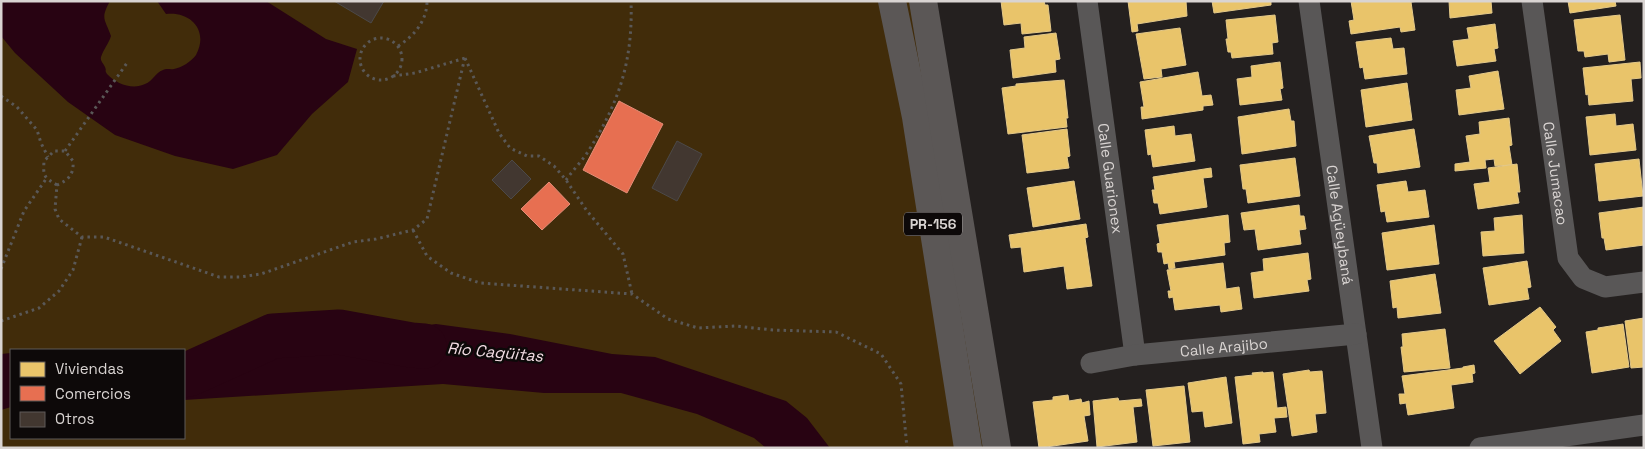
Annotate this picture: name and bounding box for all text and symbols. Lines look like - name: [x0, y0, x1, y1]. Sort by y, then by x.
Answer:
- street label: Calle Jumacao: [1540, 120, 1573, 226]
- street label: Calle Guarionex: [1094, 122, 1128, 235]
- street label: Calle Agüeybaná: [1323, 164, 1358, 286]
- road number: PR-156: [904, 212, 962, 235]
- street label: Calle Arajibo: [1179, 333, 1269, 360]
- water label: Río Cagüitas: [446, 337, 544, 367]
- legend: [10, 349, 185, 439]
- text: Viviendas: [55, 359, 124, 378]
- text: Comercios: [55, 384, 131, 403]
- text: Otros: [55, 409, 95, 428]

